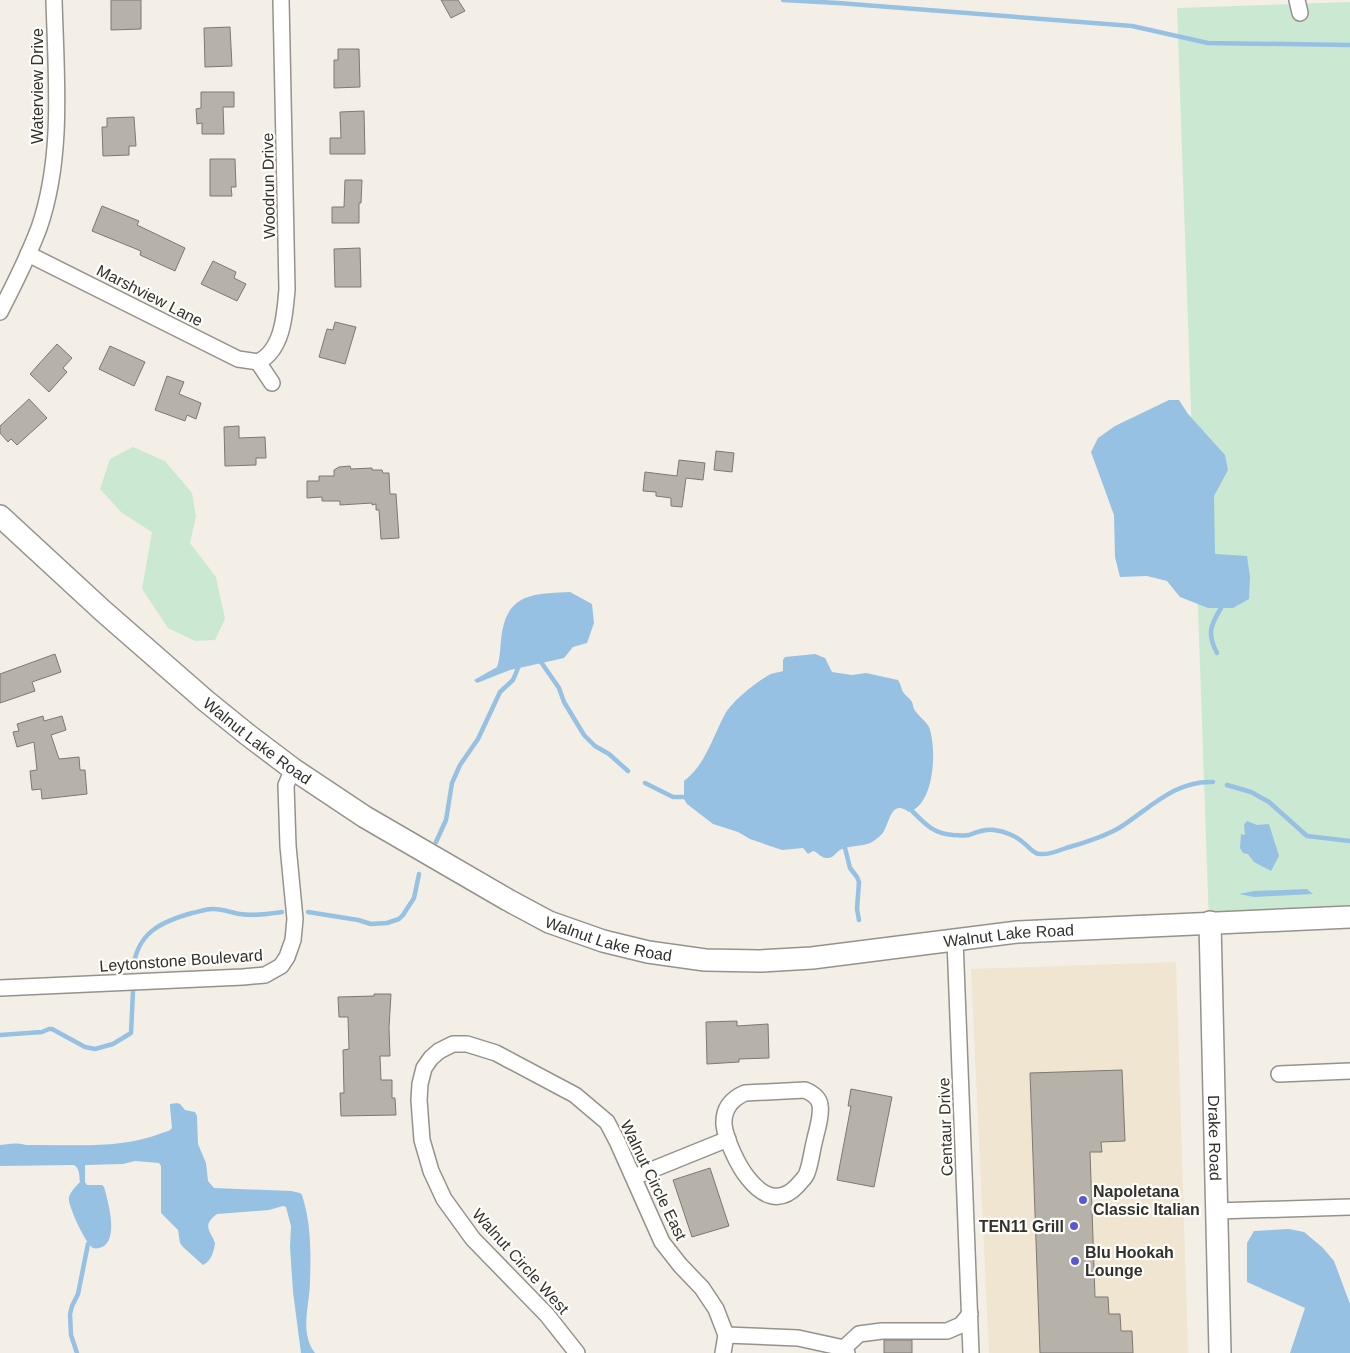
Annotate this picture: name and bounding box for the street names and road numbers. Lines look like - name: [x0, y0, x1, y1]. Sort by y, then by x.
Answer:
- street label: Waterview Drive: [29, 28, 46, 144]
- street label: Woodrun Drive: [259, 133, 278, 239]
- street label: Marshview Lane: [94, 261, 206, 330]
- street label: Walnut Lake Road: [200, 694, 314, 788]
- street label: Walnut Lake Road: [543, 913, 673, 964]
- street label: Walnut Lake Road: [942, 921, 1074, 950]
- street label: Leytonstone Boulevard: [99, 946, 263, 975]
- street label: Centaur Drive: [935, 1077, 956, 1177]
- street label: Drake Road: [1205, 1095, 1224, 1181]
- street label: Walnut Circle East: [617, 1118, 690, 1243]
- street label: Walnut Circle West: [469, 1205, 573, 1318]

